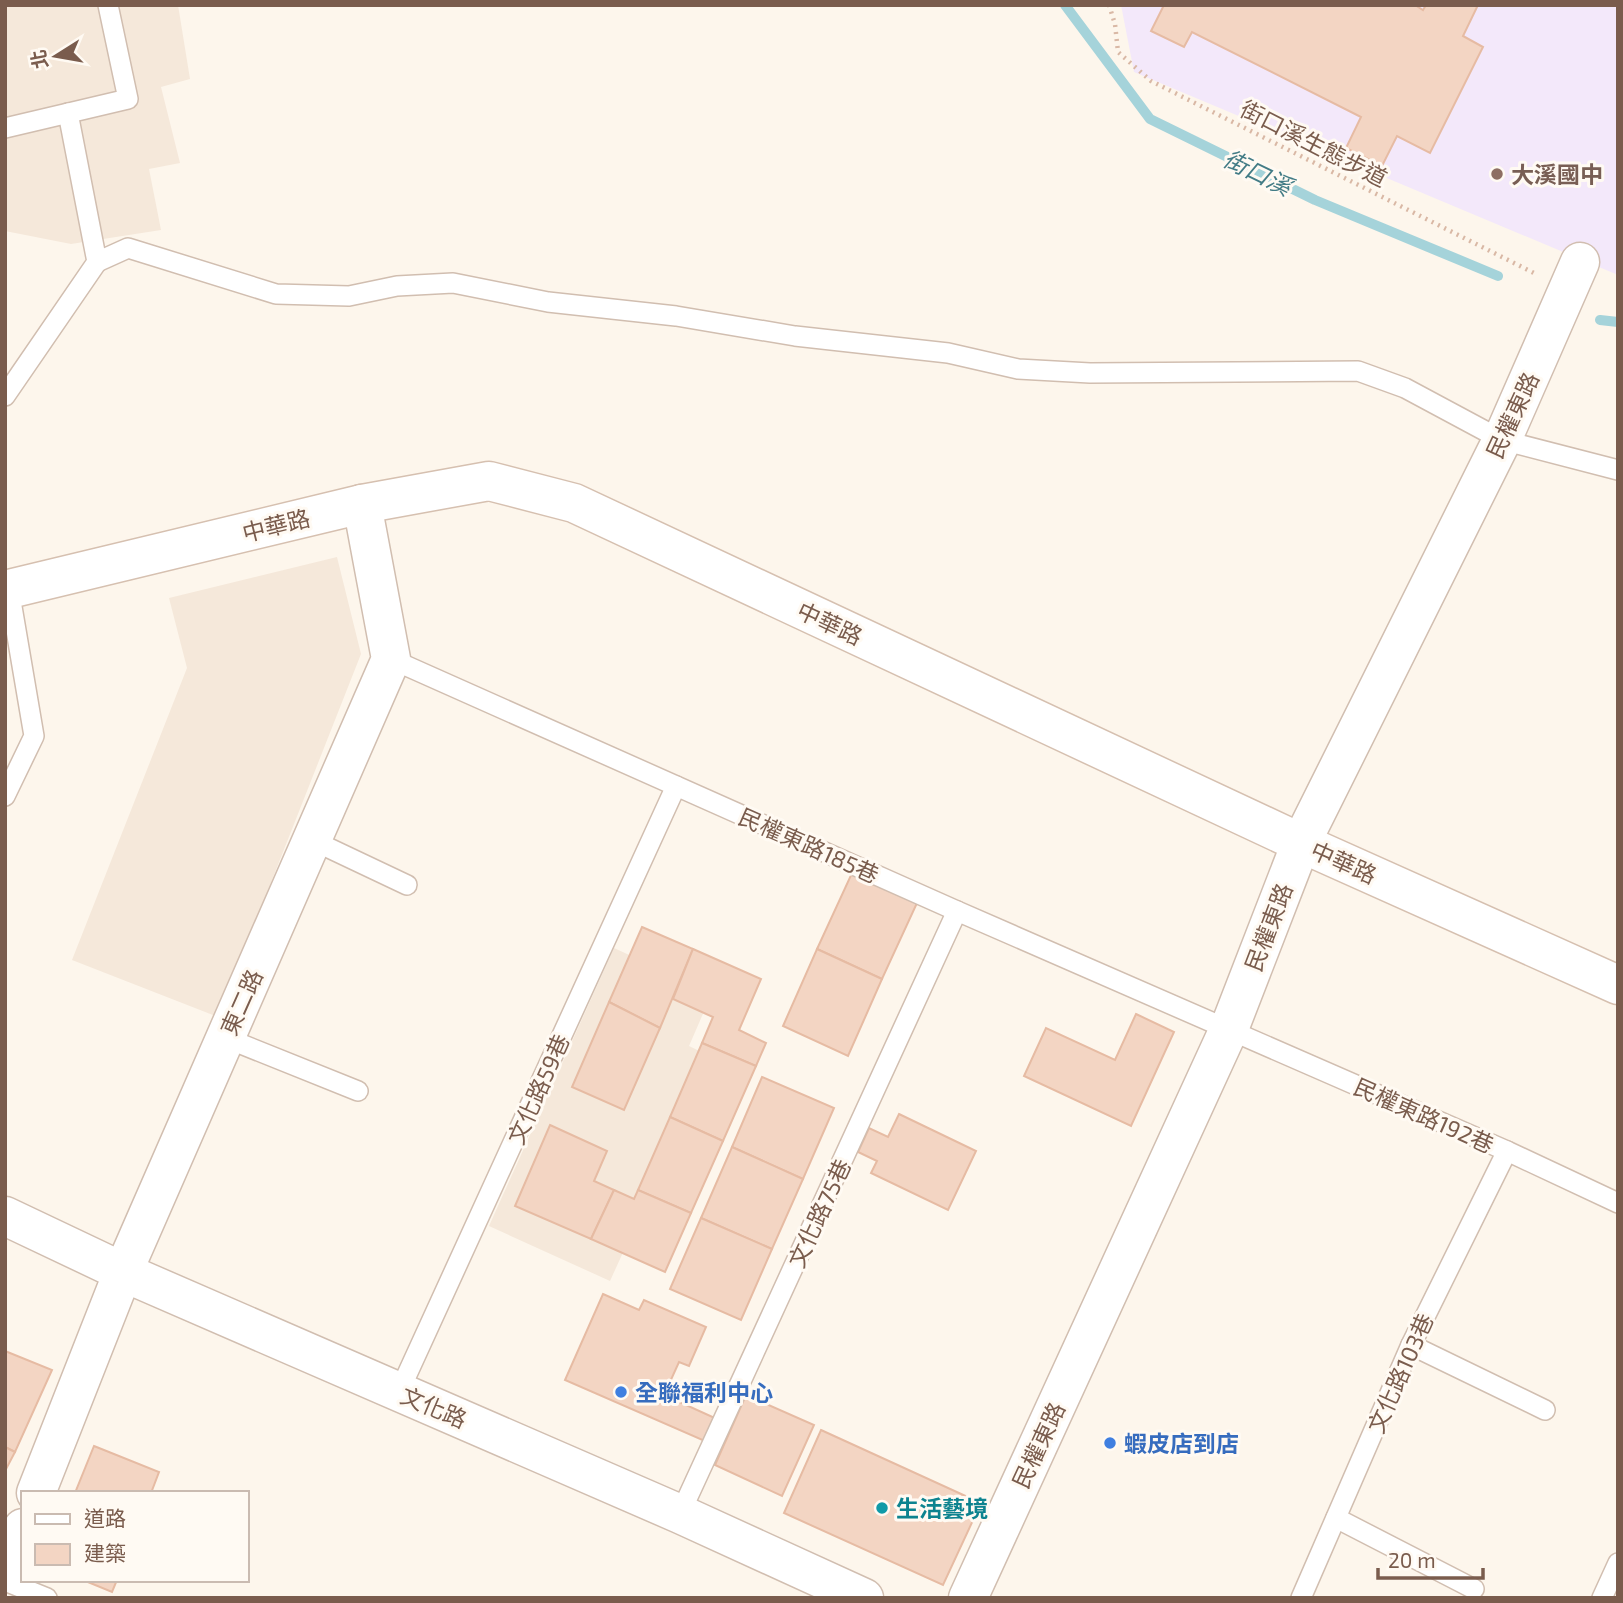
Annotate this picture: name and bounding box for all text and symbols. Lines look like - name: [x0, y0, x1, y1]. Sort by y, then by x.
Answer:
- north arrow: [21, 21, 91, 91]
- text: 北: [26, 48, 52, 71]
- street label: 街口溪生態步道: [1236, 94, 1392, 192]
- water label: 街口溪: [1219, 143, 1297, 201]
- place label: 大溪國中: [1511, 160, 1603, 188]
- marker: 大溪國中: [1489, 166, 1505, 182]
- street label: 民權東路: [1480, 367, 1544, 463]
- street label: 中華路: [239, 503, 313, 547]
- street label: 中華路: [793, 596, 867, 650]
- street label: 民權東路185巷: [735, 802, 883, 888]
- street label: 中華路: [1307, 835, 1381, 889]
- street label: 民權東路: [1238, 879, 1298, 975]
- street label: 東二路: [214, 965, 268, 1039]
- street label: 文化路59巷: [501, 1030, 575, 1148]
- street label: 民權東路192巷: [1350, 1072, 1498, 1158]
- street label: 文化路75巷: [782, 1154, 856, 1272]
- street label: 文化路103巷: [1361, 1309, 1439, 1437]
- place label: 全聯福利中心: [635, 1378, 773, 1406]
- street label: 文化路: [397, 1381, 471, 1433]
- marker: 全聯福利中心: [613, 1384, 629, 1400]
- street label: 民權東路: [1006, 1397, 1070, 1493]
- place label: 蝦皮店到店: [1124, 1429, 1239, 1457]
- marker: 蝦皮店到店: [1102, 1435, 1118, 1451]
- legend: [21, 1491, 248, 1582]
- place label: 生活藝境: [896, 1494, 988, 1522]
- marker: 生活藝境: [874, 1500, 890, 1516]
- text: 道路: [84, 1505, 126, 1530]
- scale bar: [1378, 1536, 1483, 1580]
- text: 建築: [84, 1540, 126, 1565]
- text: 20 m: [1388, 1547, 1436, 1572]

